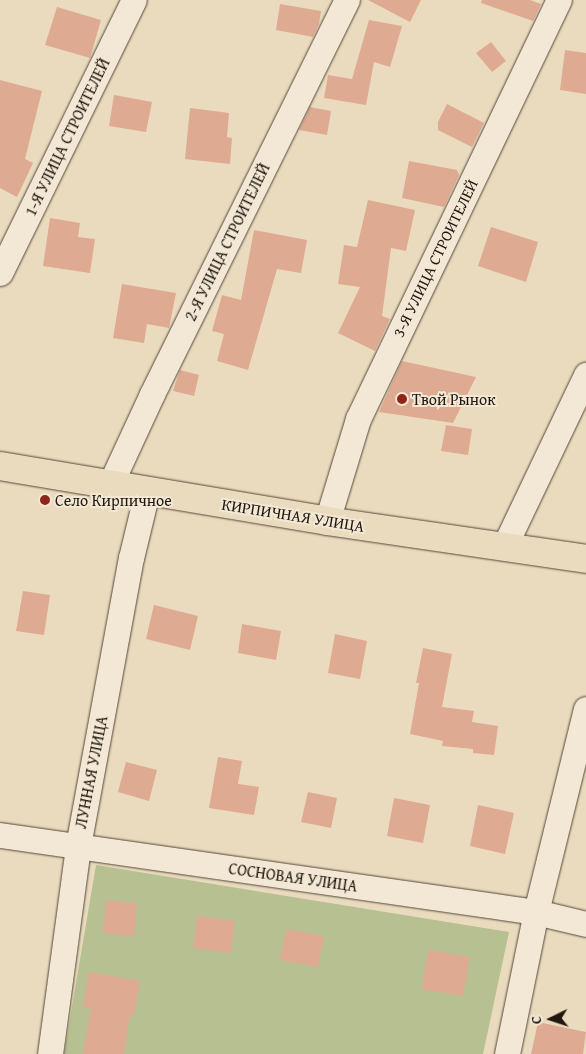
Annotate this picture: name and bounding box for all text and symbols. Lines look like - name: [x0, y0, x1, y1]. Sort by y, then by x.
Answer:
- street label: 1-Я УЛИЦА СТРОИТЕЛЕЙ: [20, 55, 114, 219]
- street label: 2-Я УЛИЦА СТРОИТЕЛЕЙ: [180, 160, 274, 324]
- street label: 3-Я УЛИЦА СТРОИТЕЛЕЙ: [388, 176, 482, 340]
- place label: Твой Рынок: [412, 389, 496, 409]
- marker: Твой Рынок: [396, 393, 408, 405]
- place label: Село Кирпичное: [55, 490, 172, 510]
- marker: Село Кирпичное: [39, 494, 51, 506]
- street label: КИРПИЧНАЯ УЛИЦА: [220, 494, 366, 536]
- street label: ЛУННАЯ УЛИЦА: [71, 714, 111, 830]
- street label: СОСНОВАЯ УЛИЦА: [227, 858, 359, 896]
- north arrow: [526, 994, 576, 1044]
- text: С: [526, 1015, 546, 1025]

